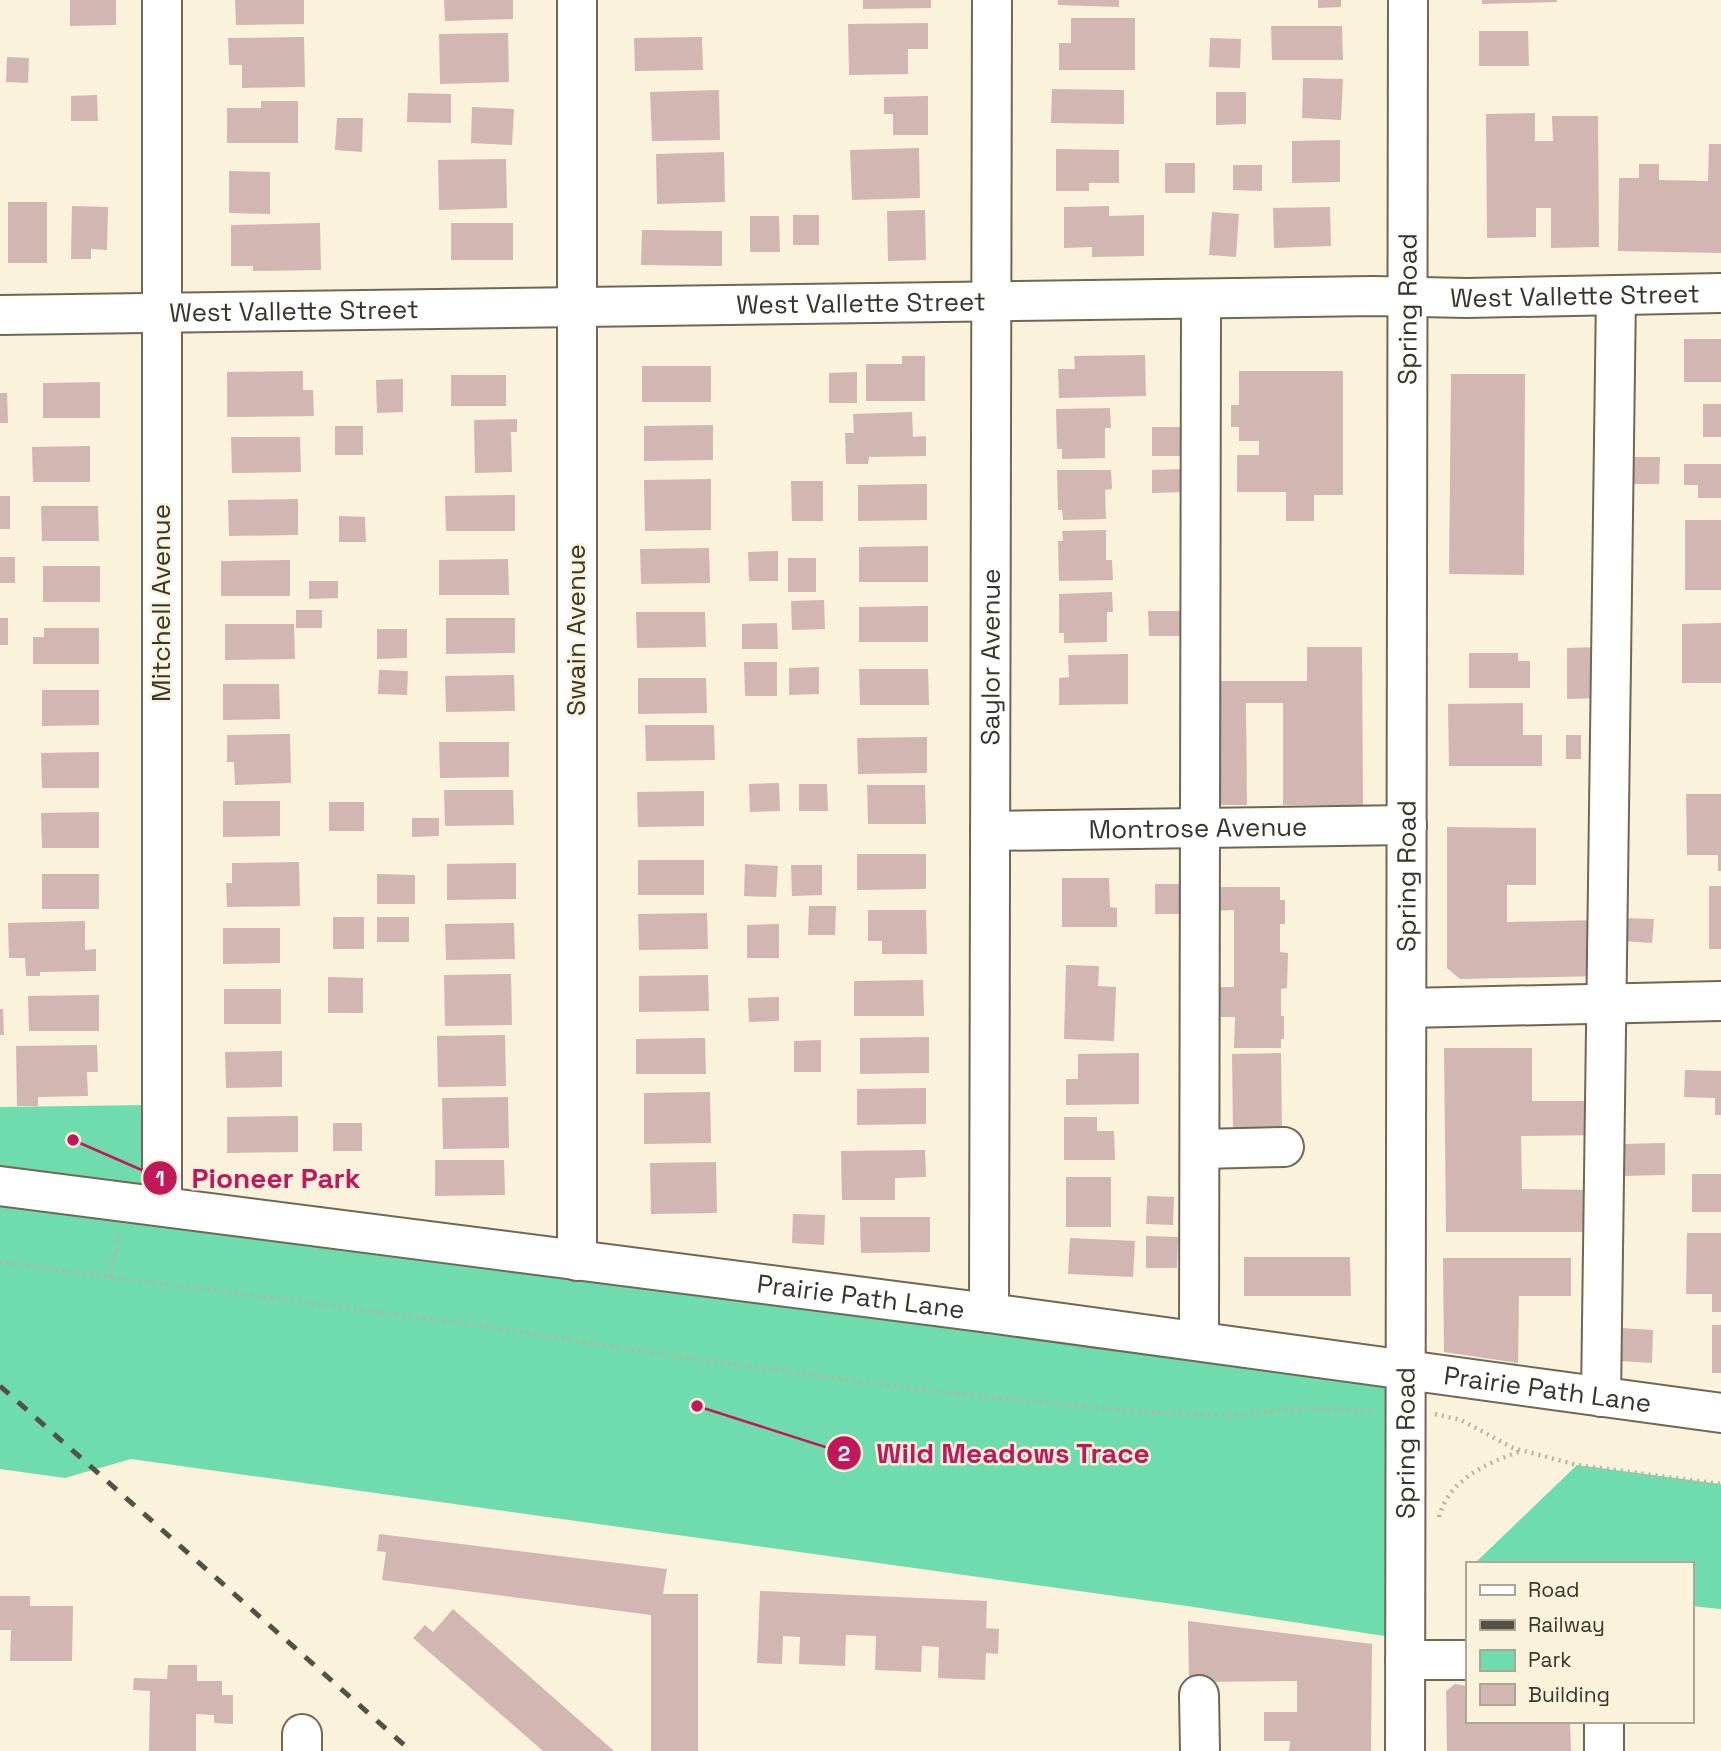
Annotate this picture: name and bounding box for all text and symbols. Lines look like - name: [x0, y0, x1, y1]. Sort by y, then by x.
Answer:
- street label: Spring Road: [1390, 233, 1425, 385]
- street label: West Vallette Street: [1450, 276, 1700, 315]
- street label: West Vallette Street: [736, 284, 986, 322]
- street label: West Vallette Street: [169, 292, 419, 330]
- street label: Mitchell Avenue: [144, 504, 178, 702]
- street label: Swain Avenue: [559, 544, 593, 716]
- street label: Saylor Avenue: [973, 568, 1008, 746]
- street label: Spring Road: [1389, 800, 1424, 952]
- street label: Montrose Avenue: [1088, 809, 1308, 847]
- callout: Pioneer Park: [143, 1154, 374, 1203]
- text: Pioneer Park: [192, 1160, 361, 1196]
- text: 1: [155, 1165, 165, 1192]
- street label: Prairie Path Lane: [755, 1266, 967, 1327]
- street label: Prairie Path Lane: [1442, 1358, 1654, 1420]
- street label: Spring Road: [1388, 1367, 1423, 1519]
- callout: Wild Meadows Trace: [827, 1429, 1164, 1478]
- text: Wild Meadows Trace: [876, 1435, 1150, 1471]
- text: 2: [838, 1440, 850, 1467]
- legend: [1466, 1562, 1693, 1723]
- text: Road: [1528, 1576, 1580, 1603]
- text: Railway: [1528, 1611, 1605, 1638]
- text: Park: [1528, 1646, 1572, 1673]
- text: Building: [1528, 1681, 1610, 1708]

